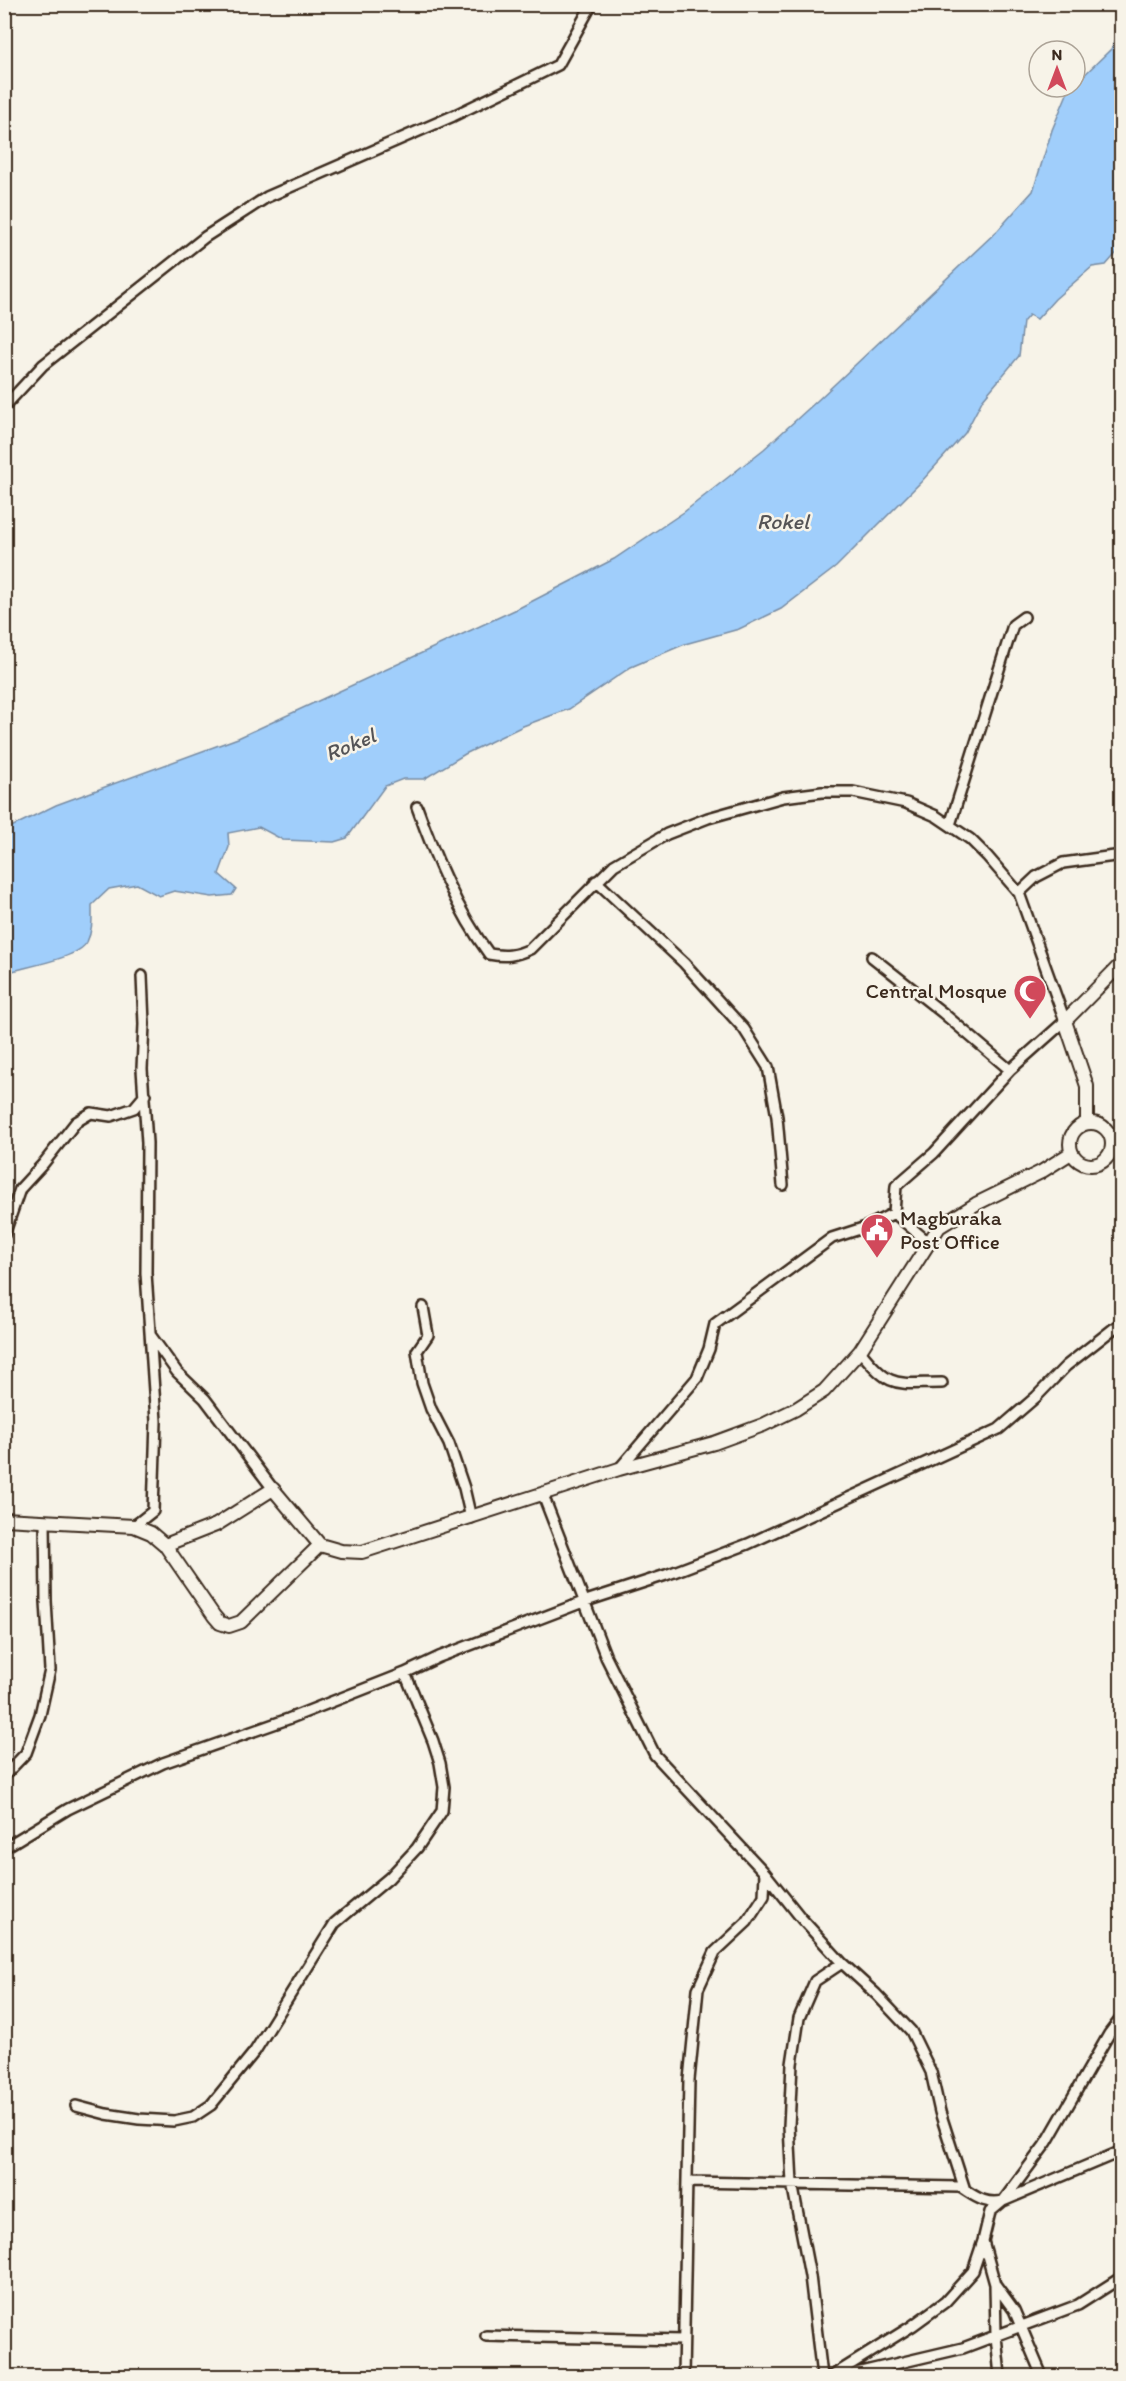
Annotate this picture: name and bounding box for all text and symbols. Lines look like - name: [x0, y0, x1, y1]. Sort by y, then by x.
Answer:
- north arrow: [1027, 39, 1087, 99]
- text: N: [1052, 45, 1062, 64]
- water label: Rokel: [757, 508, 811, 535]
- water label: Rokel: [321, 721, 381, 767]
- mosque icon: Central Mosque: [1012, 973, 1048, 1020]
- place label: Central Mosque: [866, 978, 1007, 1003]
- place label: Magburaka Post Office: [900, 1205, 1002, 1254]
- public building icon: Magburaka Post Office: [859, 1212, 895, 1259]

